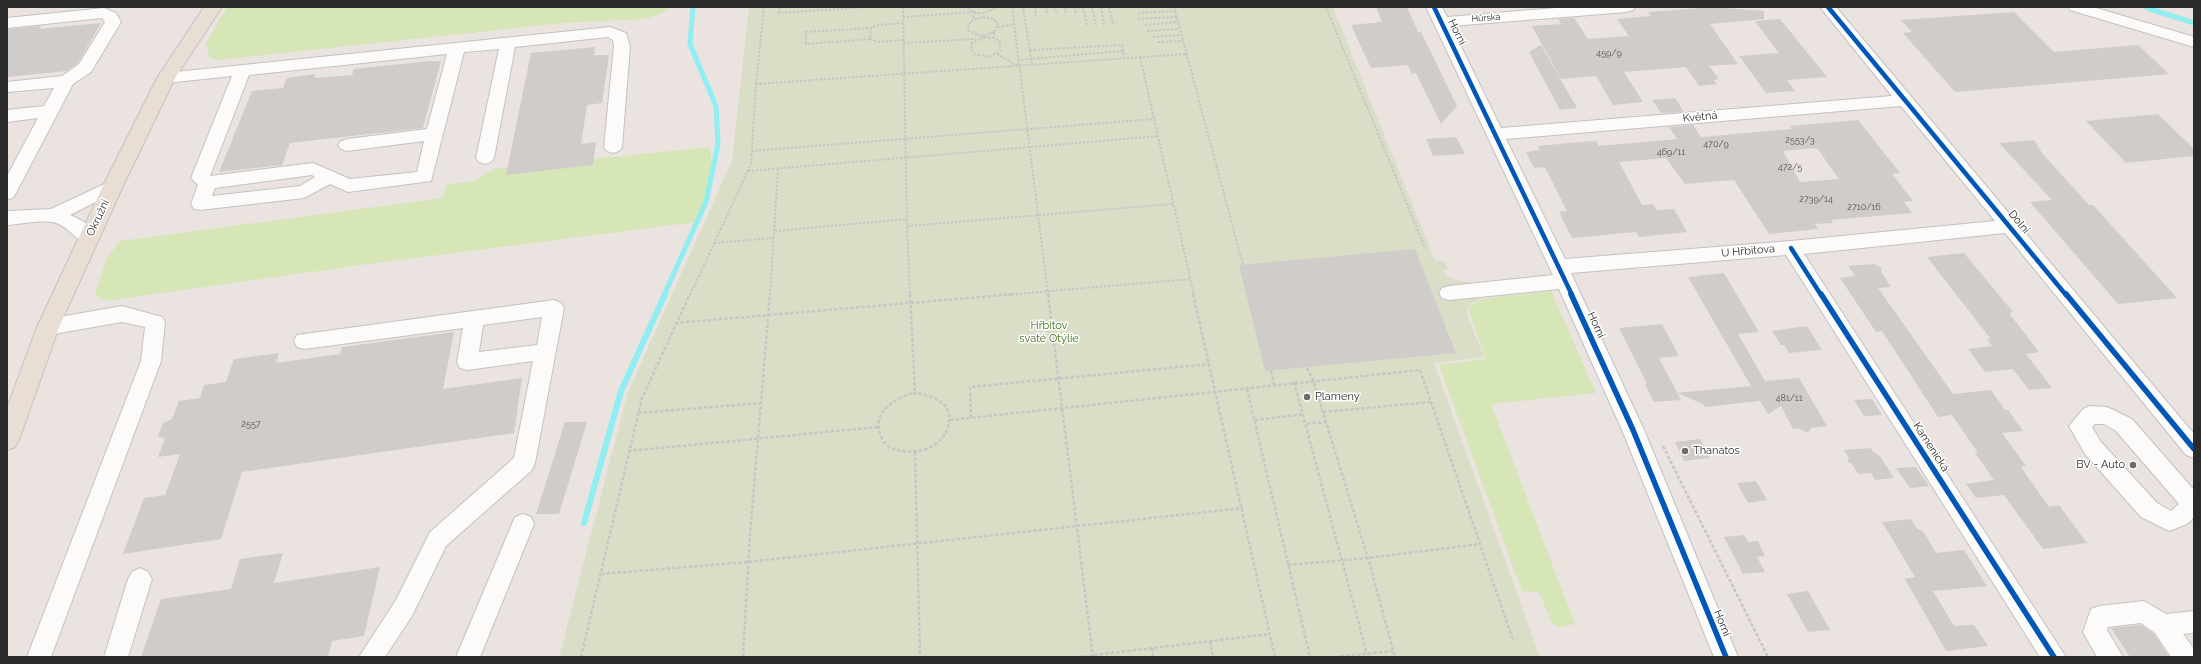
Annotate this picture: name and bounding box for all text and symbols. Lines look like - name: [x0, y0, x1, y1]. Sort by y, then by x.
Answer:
- street label: Hůrská: [1471, 12, 1501, 24]
- street label: Horní: [1445, 17, 1469, 47]
- house number: 459/9: [1596, 48, 1622, 58]
- street label: Květná: [1682, 109, 1718, 125]
- house number: 2553/3: [1785, 135, 1815, 145]
- house number: 470/9: [1703, 139, 1729, 149]
- house number: 469/11: [1657, 147, 1685, 157]
- house number: 472/5: [1778, 162, 1802, 172]
- house number: 2739/14: [1799, 194, 1833, 204]
- street label: Okružní: [84, 198, 112, 238]
- house number: 2710/16: [1847, 202, 1881, 212]
- street label: Dolní: [2006, 208, 2032, 236]
- street label: U Hřbitova: [1721, 242, 1775, 260]
- street label: Horní: [1584, 310, 1608, 340]
- park label: Hřbitov svaté Otýlie: [1019, 319, 1079, 345]
- place label: Plameny: [1315, 390, 1360, 404]
- marker: Plameny: [1302, 392, 1312, 402]
- house number: 481/11: [1775, 393, 1803, 403]
- house number: 2557: [241, 419, 261, 429]
- street label: Kamenická: [1910, 420, 1952, 474]
- place label: Thanatos: [1693, 444, 1740, 458]
- marker: Thanatos: [1680, 446, 1690, 456]
- place label: BV - Auto: [2076, 458, 2125, 472]
- marker: BV - Auto: [2128, 460, 2138, 470]
- street label: Horní: [1711, 608, 1733, 638]

